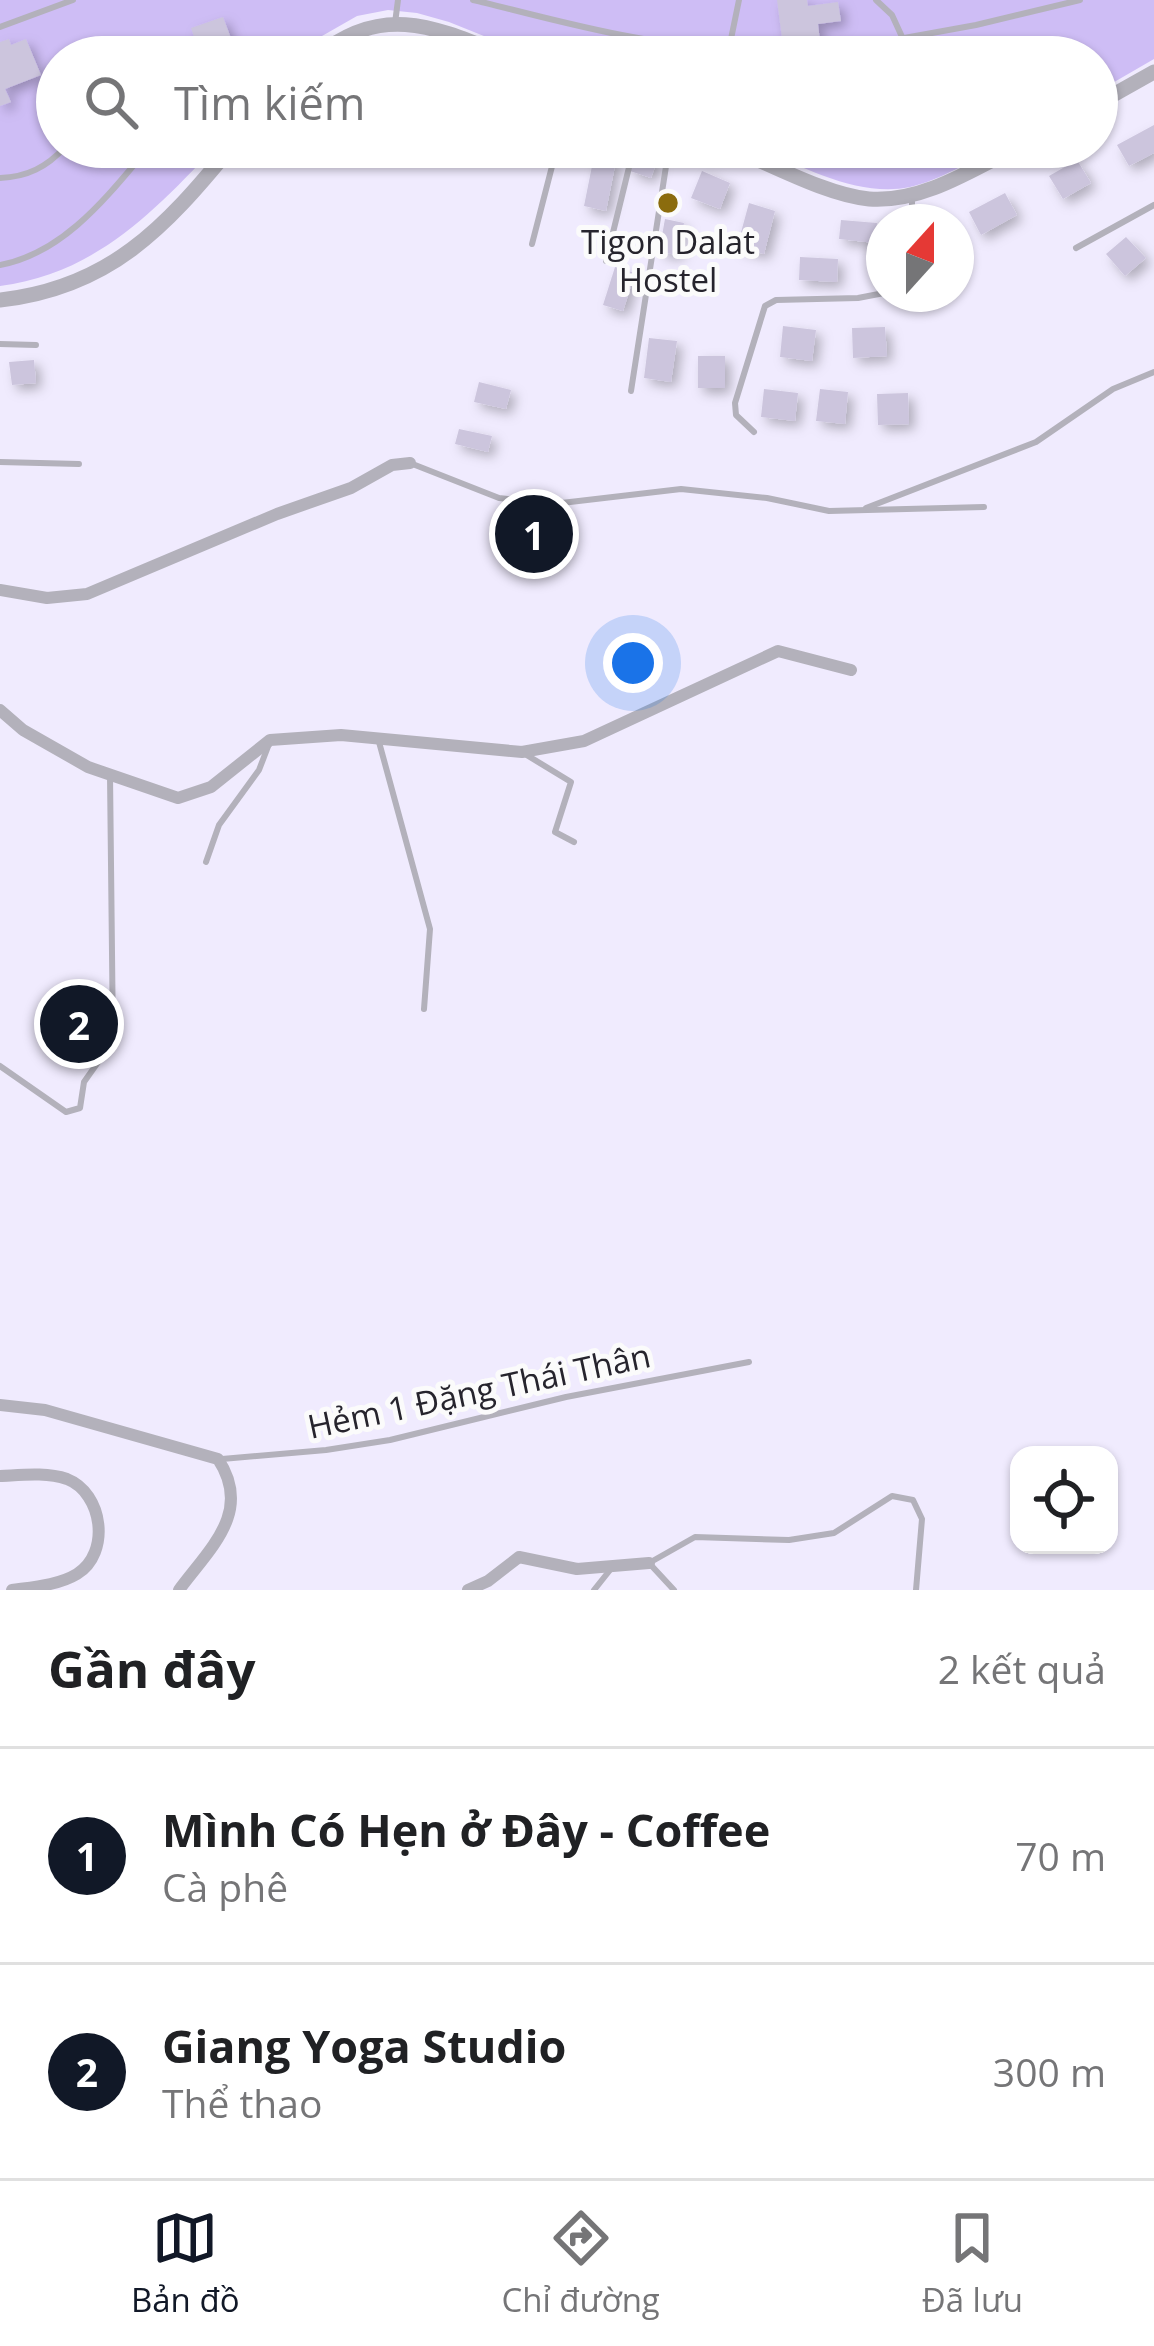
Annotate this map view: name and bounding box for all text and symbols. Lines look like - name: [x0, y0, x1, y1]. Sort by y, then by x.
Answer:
- search box: [36, 36, 1118, 168]
- icon: search: [78, 69, 144, 135]
- text: Tìm kiếm: [174, 72, 365, 133]
- marker: Tigon Dalat Hostel: [655, 190, 681, 216]
- north arrow: [866, 204, 974, 312]
- place label: Tigon Dalat Hostel: [581, 219, 755, 302]
- pin: 1: [495, 489, 573, 579]
- your location: [603, 633, 663, 693]
- pin: 2: [40, 979, 118, 1069]
- street label: Hẻm 1 Đặng Thái Thân: [303, 1332, 654, 1449]
- map controls: [1010, 1446, 1118, 1554]
- button: locate: [1010, 1446, 1118, 1554]
- text: Gần đây: [48, 1633, 255, 1703]
- text: 2 kết quả: [938, 1642, 1106, 1695]
- text: Mình Có Hẹn ở Đây - Coffee: [162, 1799, 770, 1860]
- text: 1: [76, 1829, 98, 1882]
- text: 70 m: [1015, 1829, 1106, 1882]
- text: Cà phê: [162, 1860, 288, 1913]
- text: Giang Yoga Studio: [162, 2015, 566, 2076]
- text: 2: [76, 2045, 98, 2098]
- text: 300 m: [993, 2045, 1106, 2098]
- text: Thể thao: [162, 2076, 322, 2129]
- tab: Bản đồ: [131, 2205, 240, 2322]
- tab: Chỉ đường: [501, 2205, 660, 2322]
- tab: Đã lưu: [922, 2205, 1023, 2322]

